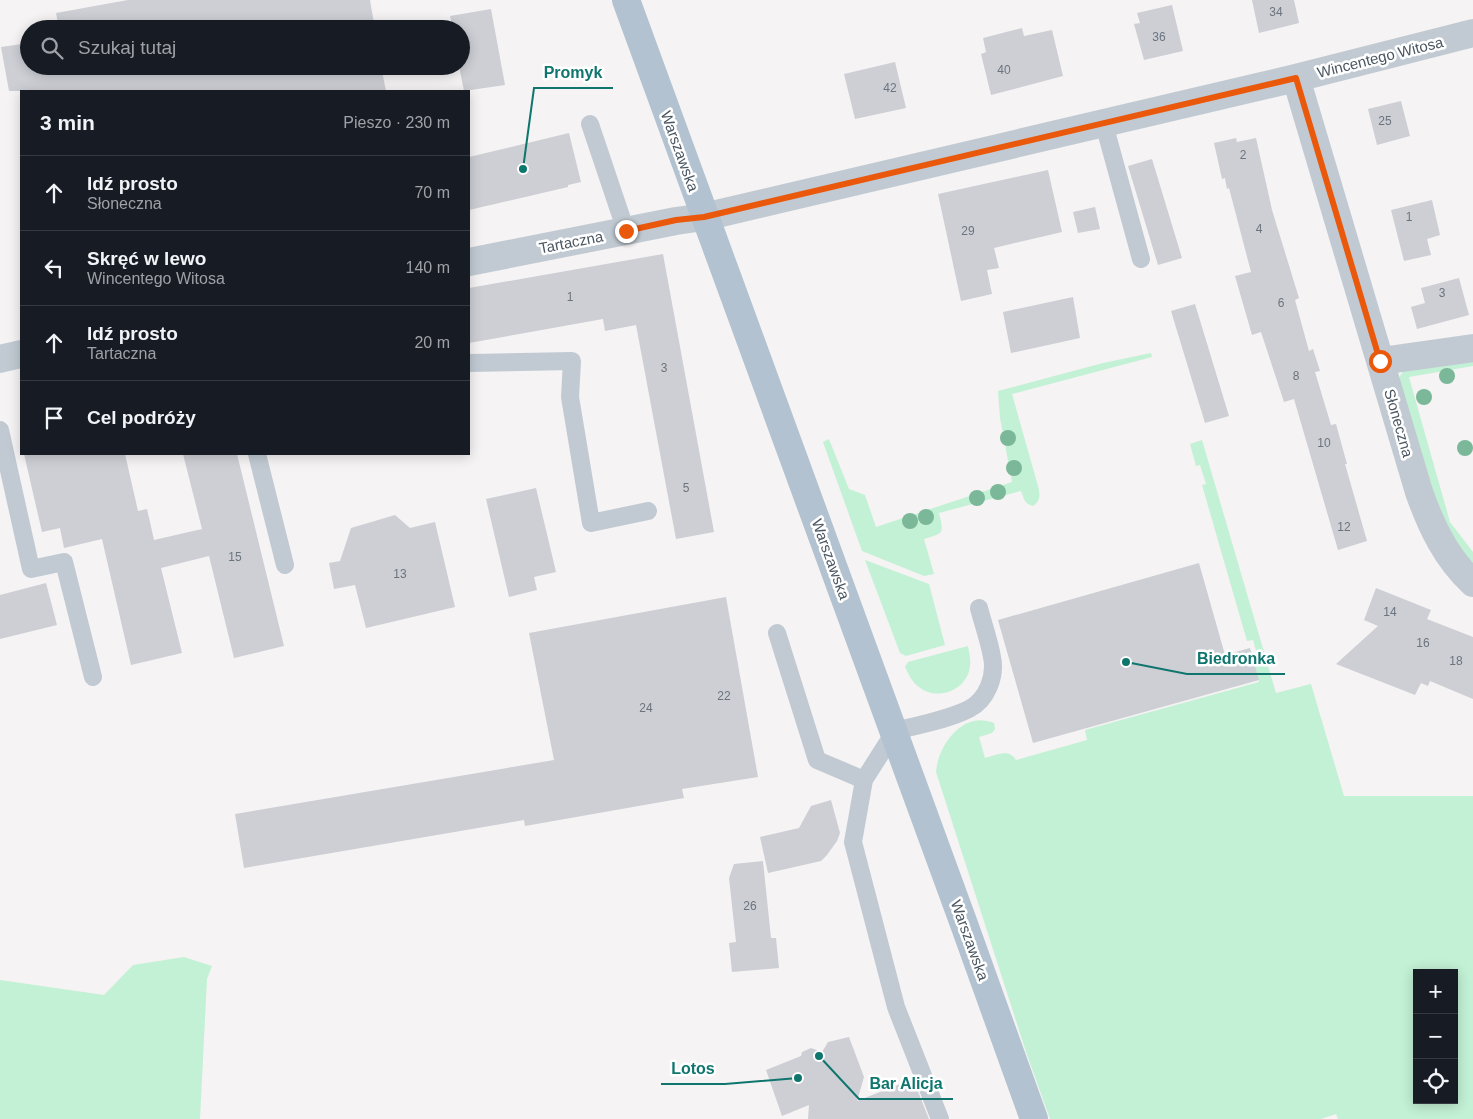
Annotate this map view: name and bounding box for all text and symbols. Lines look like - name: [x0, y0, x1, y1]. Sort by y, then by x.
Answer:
- house number: 34: [1269, 5, 1283, 19]
- search box: [20, 20, 470, 75]
- house number: 36: [1152, 30, 1166, 44]
- street label: Wincentego Witosa: [1315, 33, 1445, 81]
- icon: search: [38, 34, 66, 62]
- text: Szukaj tutaj: [78, 37, 176, 58]
- callout: Promyk: [534, 57, 613, 88]
- house number: 40: [997, 63, 1011, 77]
- text: Promyk: [544, 64, 602, 81]
- house number: 42: [883, 81, 897, 95]
- street label: Warszawska: [658, 108, 703, 194]
- text: 3 min: [40, 111, 95, 134]
- text: Pieszo · 230 m: [343, 114, 450, 131]
- house number: 25: [1378, 114, 1392, 128]
- house number: 2: [1240, 148, 1247, 162]
- text: Idź prosto: [87, 173, 178, 194]
- icon: ahead: [40, 179, 68, 207]
- text: 70 m: [414, 184, 450, 201]
- text: Słoneczna: [87, 195, 162, 212]
- house number: 1: [1406, 210, 1413, 224]
- route end: [615, 220, 638, 243]
- house number: 4: [1256, 222, 1263, 236]
- house number: 29: [961, 224, 975, 238]
- street label: Tartaczna: [537, 227, 605, 257]
- text: Skręć w lewo: [87, 248, 206, 269]
- icon: left: [40, 254, 68, 282]
- text: 140 m: [406, 259, 450, 276]
- text: Wincentego Witosa: [87, 270, 225, 287]
- house number: 3: [1439, 286, 1446, 300]
- house number: 1: [567, 290, 574, 304]
- house number: 6: [1278, 296, 1285, 310]
- text: Idź prosto: [87, 323, 178, 344]
- icon: ahead: [40, 329, 68, 357]
- text: 20 m: [414, 334, 450, 351]
- text: Tartaczna: [87, 345, 156, 362]
- route start: [1369, 350, 1392, 373]
- house number: 3: [661, 361, 668, 375]
- house number: 8: [1293, 369, 1300, 383]
- street label: Słoneczna: [1381, 387, 1417, 460]
- icon: arrive: [40, 404, 68, 432]
- text: Cel podróży: [87, 407, 196, 428]
- house number: 10: [1317, 436, 1331, 450]
- house number: 5: [683, 481, 690, 495]
- street label: Warszawska: [809, 516, 854, 602]
- house number: 12: [1337, 520, 1351, 534]
- house number: 15: [228, 550, 242, 564]
- house number: 13: [393, 567, 407, 581]
- house number: 14: [1383, 605, 1397, 619]
- house number: 16: [1416, 636, 1430, 650]
- callout: Biedronka: [1187, 643, 1285, 674]
- text: Biedronka: [1197, 650, 1275, 667]
- house number: 18: [1449, 654, 1463, 668]
- house number: 22: [717, 689, 731, 703]
- house number: 24: [639, 701, 653, 715]
- street label: Warszawska: [948, 897, 993, 983]
- house number: 26: [743, 899, 757, 913]
- map controls: [1413, 969, 1458, 1104]
- button: +: [1413, 969, 1458, 1014]
- button: −: [1413, 1014, 1458, 1059]
- callout: Lotos: [661, 1053, 725, 1084]
- button: locate: [1413, 1059, 1458, 1104]
- text: Lotos: [671, 1060, 715, 1077]
- callout: Bar Alicja: [859, 1068, 953, 1099]
- text: Bar Alicja: [869, 1075, 943, 1092]

